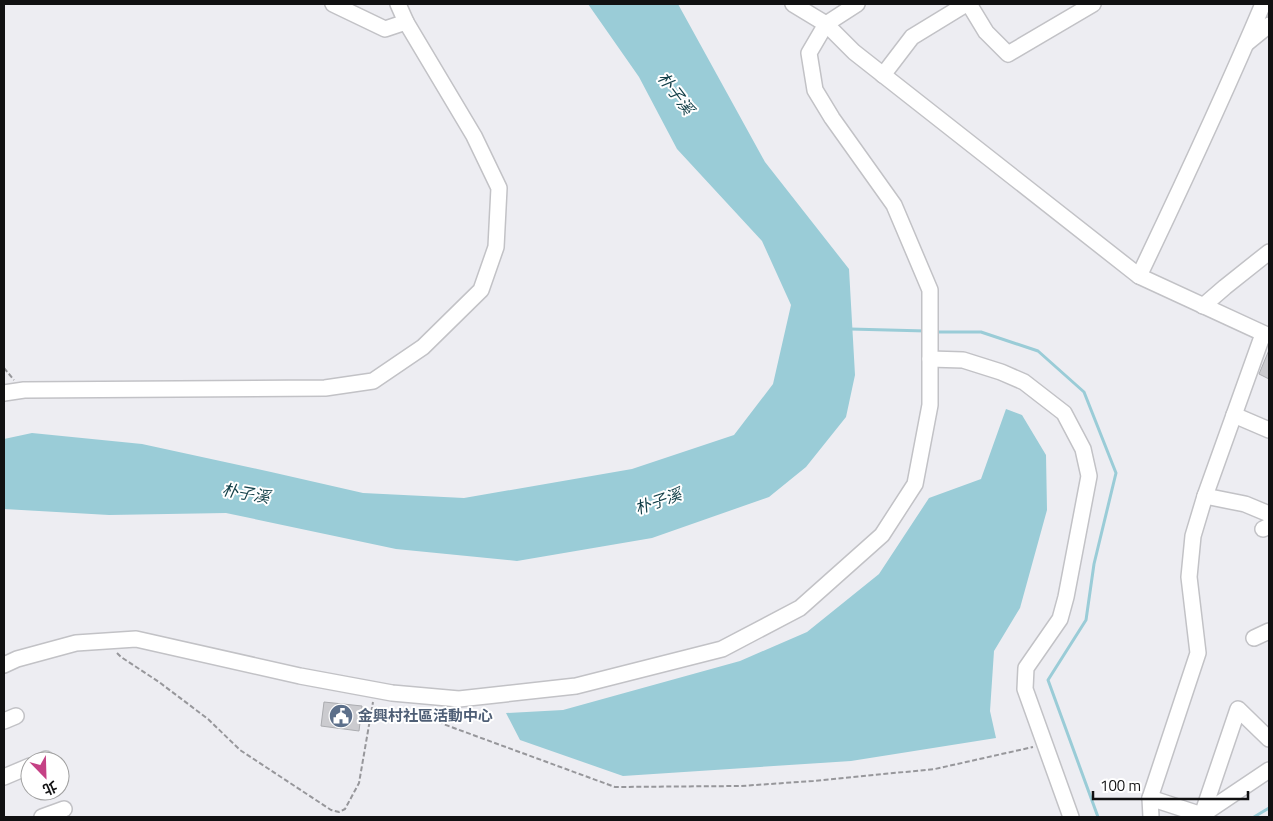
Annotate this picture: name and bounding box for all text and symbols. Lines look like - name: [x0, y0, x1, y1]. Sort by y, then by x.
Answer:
- water label: 朴子溪: [652, 67, 701, 121]
- water label: 朴子溪: [220, 477, 274, 509]
- water label: 朴子溪: [631, 481, 686, 520]
- public building icon: 金興村社區活動中心: [328, 703, 354, 729]
- place label: 金興村社區活動中心: [358, 704, 493, 727]
- north arrow: [20, 751, 70, 801]
- scale bar: [1093, 768, 1248, 800]
- text: 100 m: [1100, 774, 1141, 797]
- text: 北: [40, 776, 61, 801]

